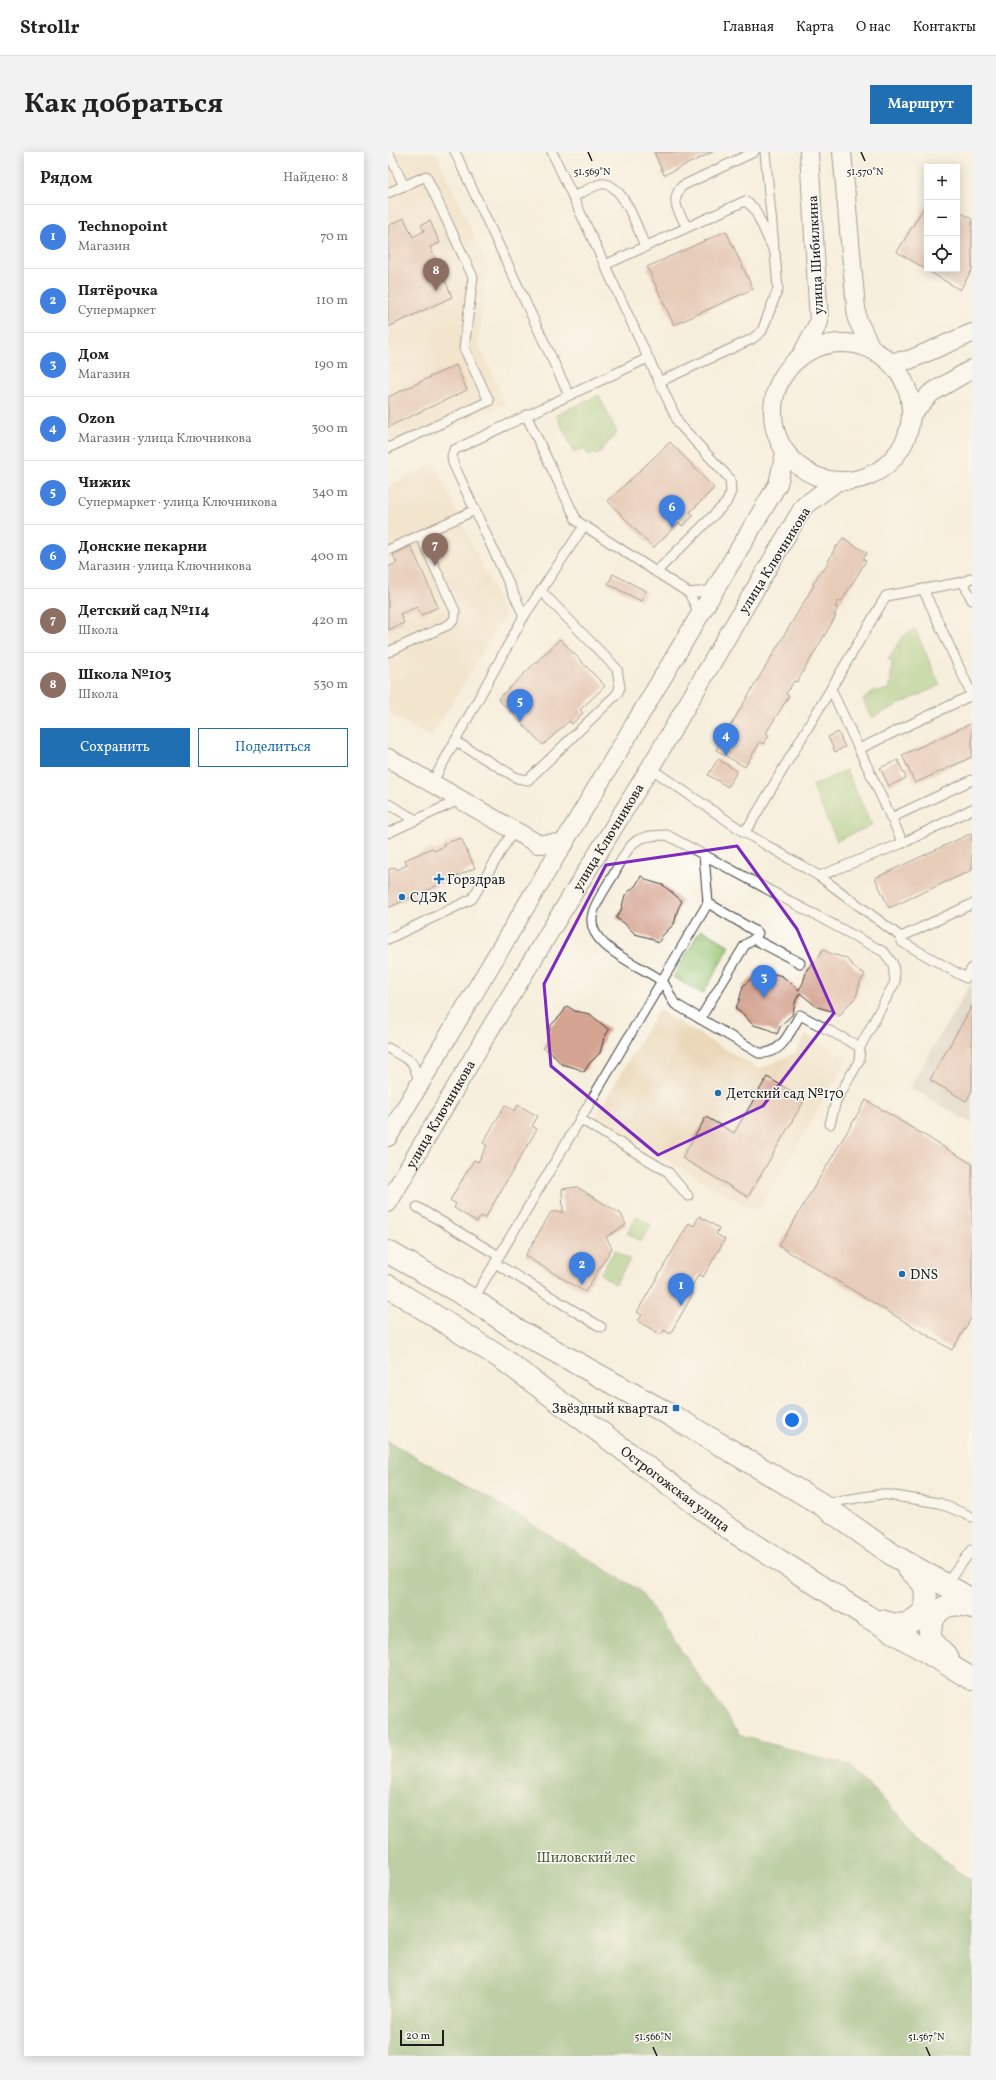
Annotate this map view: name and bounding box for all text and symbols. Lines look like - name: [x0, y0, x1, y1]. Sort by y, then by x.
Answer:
- text: Strollr: [20, 15, 80, 41]
- text: Главная: [723, 18, 774, 37]
- text: Карта: [796, 18, 834, 37]
- text: О нас: [856, 18, 891, 37]
- text: Контакты: [913, 18, 976, 37]
- text: Как добраться: [24, 85, 223, 124]
- button: Маршрут: [870, 85, 972, 124]
- map controls: [924, 164, 960, 272]
- button: +: [924, 164, 960, 200]
- text: 51.569°N: [574, 165, 611, 179]
- text: 51.570°N: [846, 165, 884, 179]
- text: Рядом: [40, 167, 93, 190]
- text: Найдено: 8: [283, 169, 348, 187]
- street label: улица Шибилкина: [804, 195, 829, 315]
- button: −: [924, 200, 960, 236]
- text: Technopoint: [78, 217, 168, 238]
- text: 1: [50, 228, 56, 246]
- text: 70 m: [320, 228, 348, 246]
- button: locate: [924, 236, 960, 272]
- text: Магазин: [78, 238, 130, 256]
- pin: 8: [423, 258, 449, 291]
- text: Пятёрочка: [78, 281, 158, 302]
- text: 2: [50, 292, 56, 310]
- text: 110 m: [316, 292, 348, 310]
- text: Супермаркет: [78, 302, 156, 320]
- text: Дом: [78, 345, 109, 366]
- text: 3: [50, 356, 56, 374]
- text: 190 m: [314, 356, 348, 374]
- text: Магазин: [78, 366, 130, 384]
- text: Ozon: [78, 409, 115, 430]
- text: 4: [49, 420, 57, 438]
- text: 300 m: [312, 420, 348, 438]
- text: Магазин · улица Ключникова: [78, 430, 252, 448]
- text: Чижик: [78, 473, 131, 494]
- text: 5: [50, 484, 56, 502]
- text: 340 m: [312, 484, 348, 502]
- text: Супермаркет · улица Ключникова: [78, 494, 277, 512]
- pin: 6: [659, 495, 685, 528]
- street label: улица Ключникова: [735, 504, 816, 618]
- pin: 7: [422, 533, 448, 566]
- text: Донские пекарни: [78, 537, 207, 558]
- text: 6: [49, 548, 57, 566]
- text: 400 m: [311, 548, 348, 566]
- text: Магазин · улица Ключникова: [78, 558, 252, 576]
- text: Детский сад №114: [78, 601, 210, 622]
- text: 7: [50, 612, 56, 630]
- text: 420 m: [311, 612, 348, 630]
- text: Школа: [78, 622, 118, 640]
- text: Школа №103: [78, 665, 171, 686]
- text: 8: [49, 676, 57, 694]
- text: 530 m: [313, 676, 348, 694]
- text: Школа: [78, 686, 118, 704]
- pin: 5: [507, 689, 533, 722]
- pin: 4: [713, 723, 739, 756]
- button: Сохранить: [40, 728, 190, 767]
- button: Поделиться: [198, 728, 348, 767]
- street label: улица Ключникова: [569, 780, 649, 895]
- place label: Горздрав: [447, 871, 505, 890]
- marker: Горздрав: [434, 874, 444, 884]
- place label: СДЭК: [410, 889, 448, 908]
- marker: СДЭК: [397, 892, 407, 902]
- pin: 3: [751, 965, 777, 998]
- street label: улица Ключникова: [402, 1057, 481, 1173]
- place label: Детский сад №170: [726, 1085, 844, 1104]
- marker: Детский сад №170: [713, 1088, 723, 1098]
- pin: 2: [569, 1252, 595, 1285]
- place label: DNS: [910, 1266, 938, 1285]
- marker: DNS: [897, 1269, 907, 1279]
- pin: 1: [668, 1273, 694, 1306]
- place label: Звёздный квартал: [552, 1400, 668, 1419]
- marker: Звёздный квартал: [671, 1403, 681, 1413]
- your location: [782, 1410, 802, 1430]
- street label: Острогожская улица: [616, 1442, 733, 1537]
- park label: Шиловский лес: [537, 1849, 635, 1868]
- scale bar: [400, 2028, 444, 2047]
- text: 20 m: [406, 2029, 430, 2044]
- text: 51.566°N: [635, 2030, 672, 2044]
- text: 51.567°N: [908, 2030, 945, 2044]

